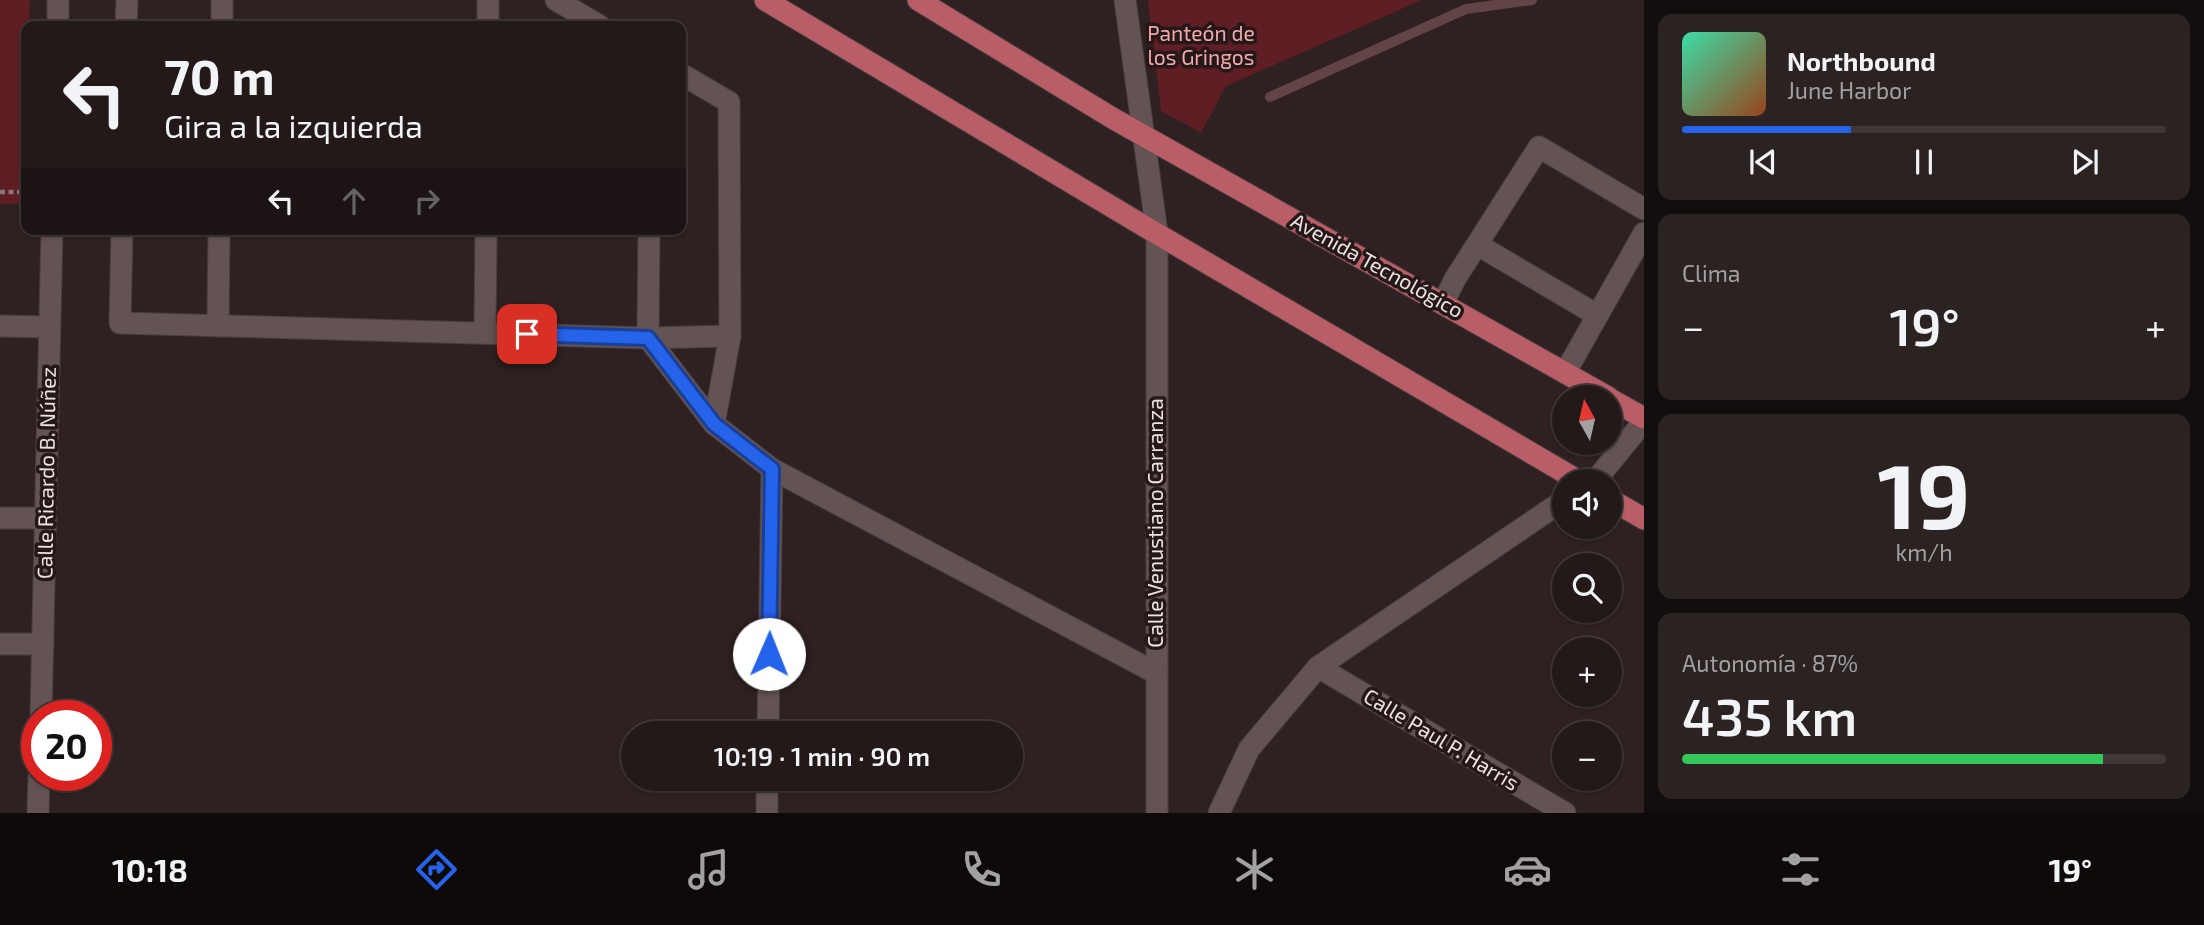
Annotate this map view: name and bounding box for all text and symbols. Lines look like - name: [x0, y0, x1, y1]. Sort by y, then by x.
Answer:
- park label: Panteón de los Gringos: [1147, 20, 1255, 69]
- text: Northbound: [1787, 45, 1936, 76]
- text: 70 m: [164, 46, 275, 105]
- icon: left: [49, 49, 140, 140]
- text: June Harbor: [1787, 76, 1911, 104]
- text: Gira a la izquierda: [164, 106, 423, 144]
- icon: previous: [1744, 143, 1782, 181]
- icon: pause: [1905, 143, 1943, 181]
- icon: next: [2066, 143, 2104, 181]
- icon: left: [262, 182, 300, 220]
- icon: ahead: [335, 182, 373, 220]
- icon: right: [408, 182, 446, 220]
- street label: Avenida Tecnológico: [1287, 207, 1468, 322]
- text: Clima: [1682, 259, 1740, 287]
- text: 19°: [1889, 294, 1960, 356]
- text: −: [1682, 303, 1704, 349]
- text: +: [2145, 303, 2166, 349]
- pin: [497, 304, 557, 364]
- icon: arrive: [508, 315, 546, 353]
- street label: Calle Ricardo B. Núñez: [31, 367, 60, 579]
- north arrow: [1552, 385, 1622, 455]
- map controls: [1552, 385, 1622, 791]
- street label: Calle Venustiano Carranza: [1142, 398, 1167, 648]
- text: 19: [1877, 438, 1971, 547]
- button: sound: [1552, 469, 1622, 539]
- text: km/h: [1895, 538, 1953, 566]
- button: search: [1552, 553, 1622, 623]
- position arrow: [732, 617, 806, 691]
- button: +: [1552, 637, 1622, 707]
- text: Autonomía · 87%: [1682, 649, 1858, 677]
- street label: Calle Paul P. Harris: [1360, 683, 1524, 795]
- text: 435 km: [1682, 684, 1857, 746]
- speed limit sign: 20: [21, 700, 112, 791]
- button: −: [1552, 721, 1622, 791]
- text: 10:19 · 1 min · 90 m: [714, 740, 930, 771]
- icon: directions: [412, 845, 461, 894]
- icon: music: [684, 845, 733, 894]
- icon: phone: [957, 845, 1006, 894]
- icon: climate: [1230, 845, 1279, 894]
- icon: car: [1503, 845, 1552, 894]
- icon: filters: [1776, 845, 1825, 894]
- text: 10:18: [112, 850, 188, 888]
- text: 19°: [2048, 850, 2092, 888]

